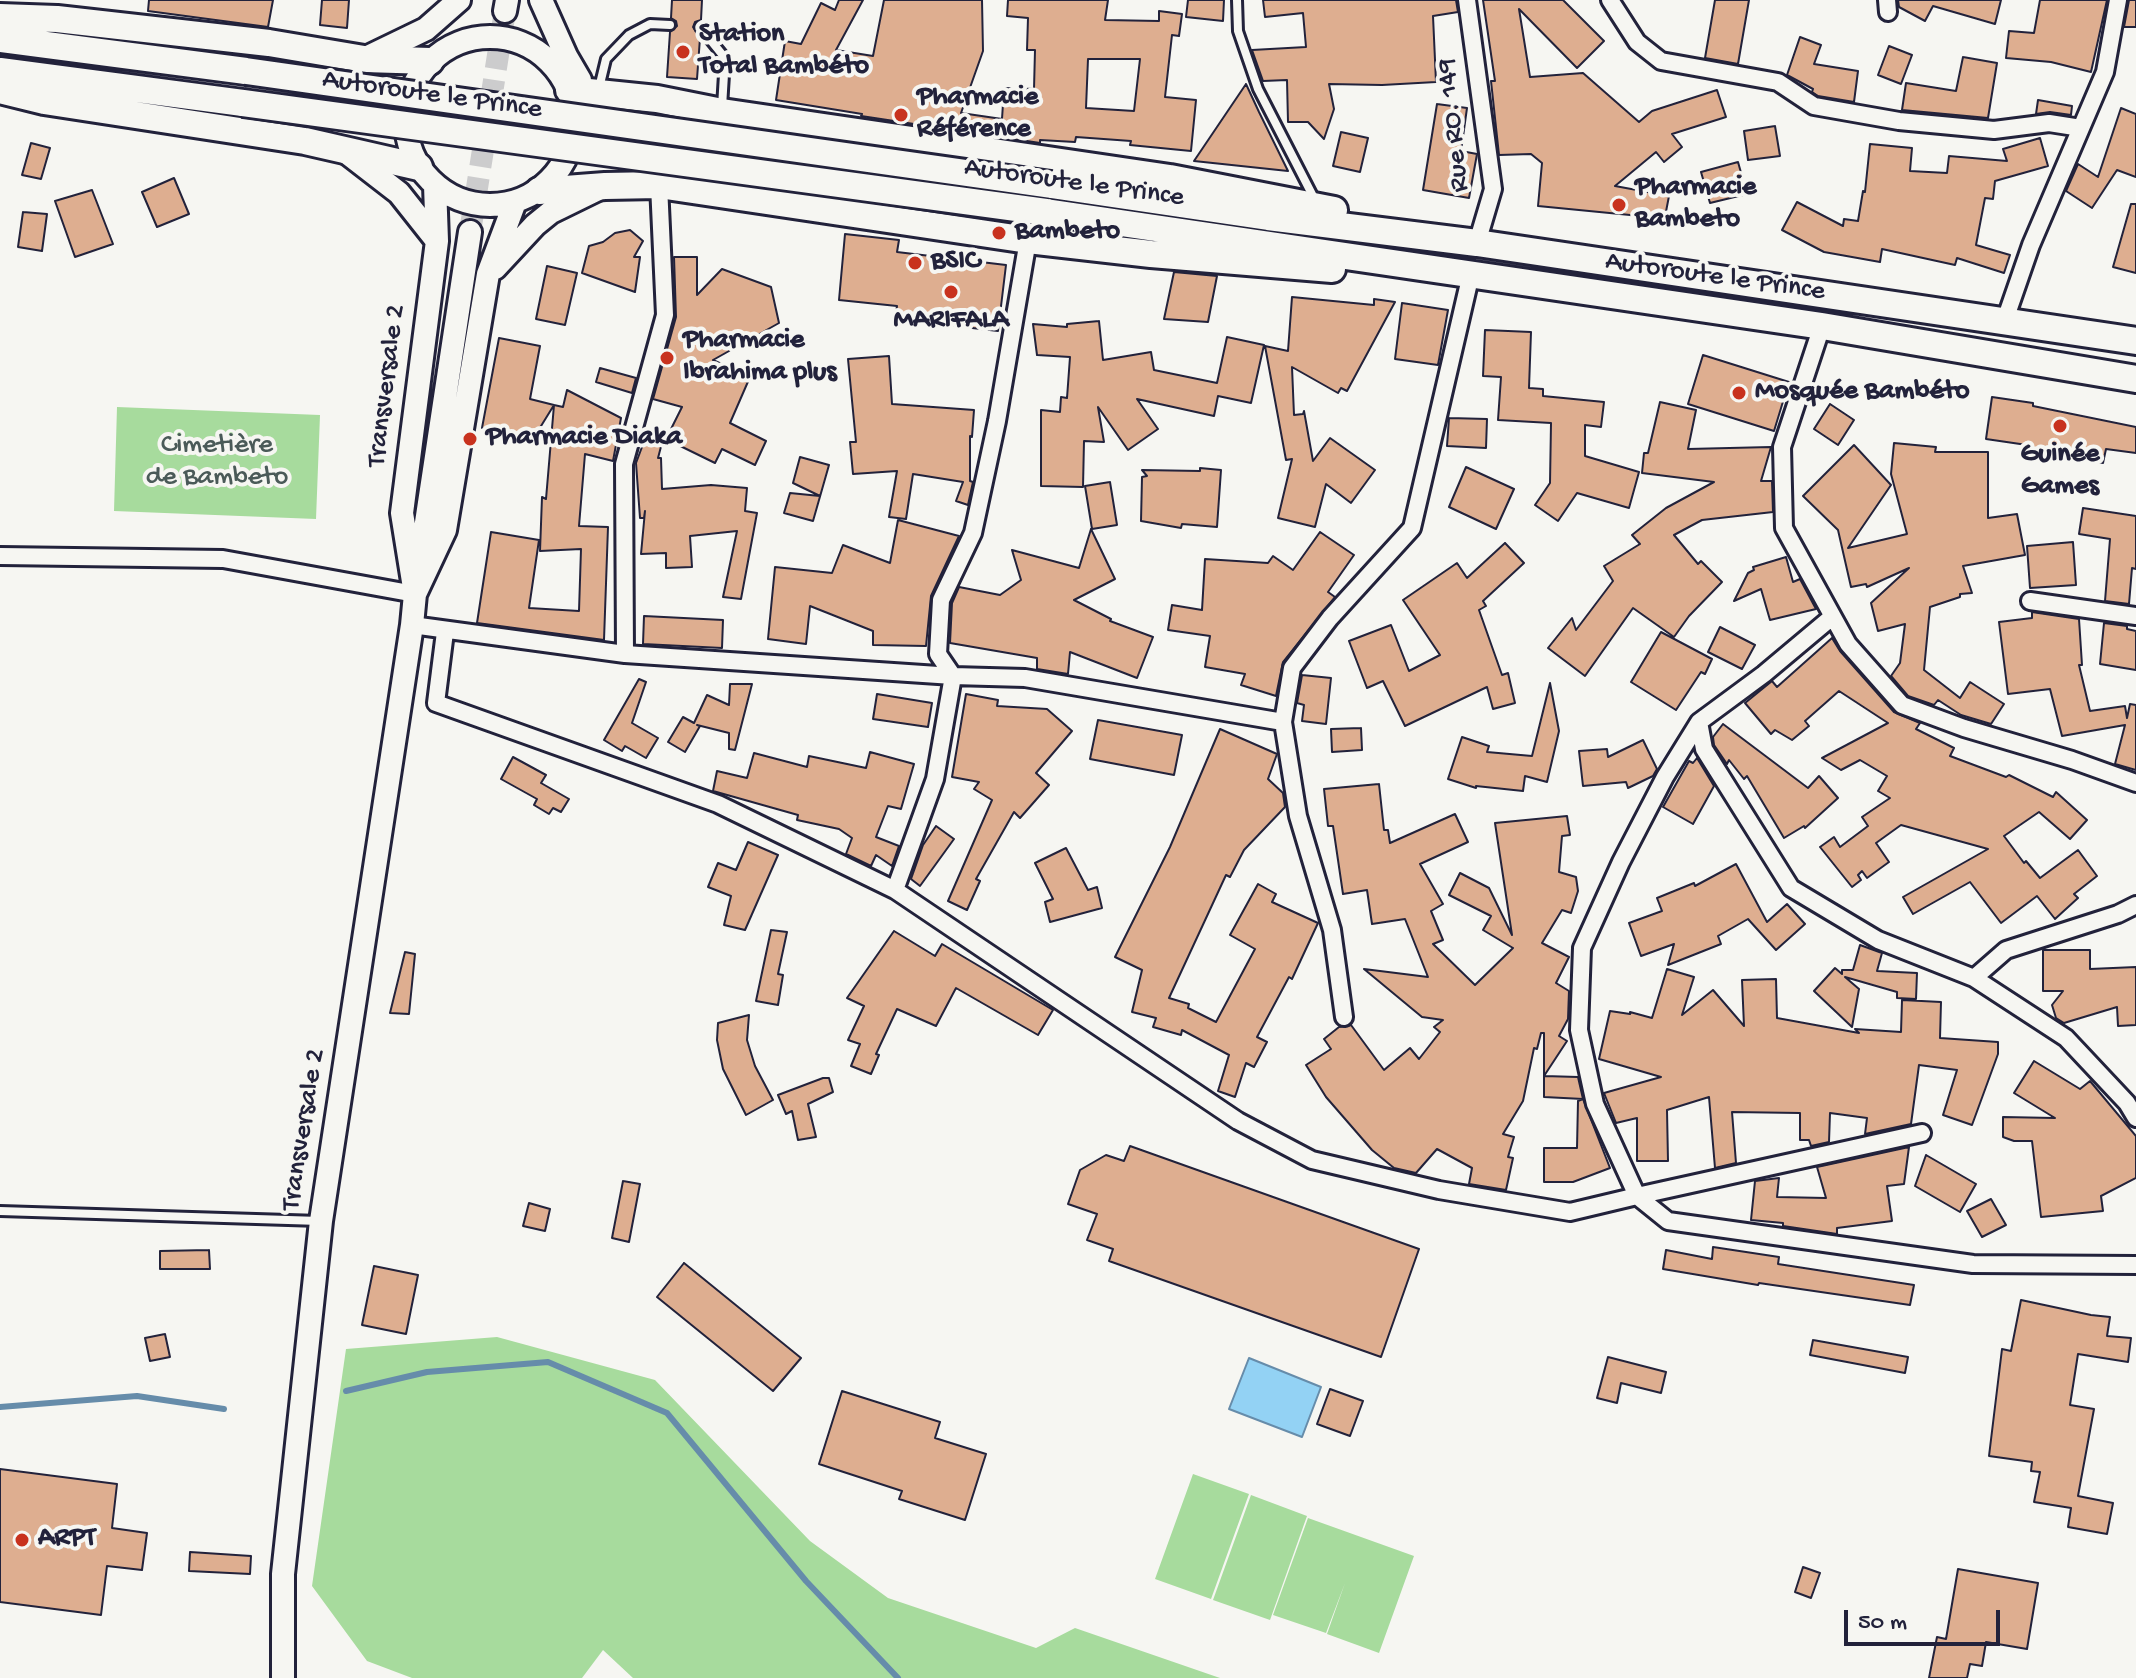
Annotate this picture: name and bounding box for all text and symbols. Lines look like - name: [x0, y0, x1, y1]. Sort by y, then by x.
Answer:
- place label: Station Total Bambéto: [699, 19, 869, 85]
- marker: Station Total Bambéto: [674, 43, 692, 61]
- street label: Rue RO. 149: [1431, 56, 1479, 194]
- street label: Autoroute le Prince: [320, 64, 544, 128]
- place label: Pharmacie Référence: [917, 82, 1038, 148]
- marker: Pharmacie Référence: [892, 106, 910, 124]
- street label: Autoroute le Prince: [962, 152, 1186, 216]
- place label: Pharmacie Bambeto: [1635, 172, 1756, 238]
- marker: Pharmacie Bambeto: [1610, 196, 1628, 214]
- place label: Bambeto: [1015, 216, 1120, 250]
- marker: Bambeto: [990, 224, 1008, 242]
- place label: BSIC: [931, 246, 980, 280]
- street label: Autoroute le Prince: [1603, 246, 1827, 310]
- marker: BSIC: [906, 254, 924, 272]
- marker: MARIFALA: [942, 283, 960, 301]
- street label: Transversale 2: [361, 303, 415, 469]
- place label: MARIFALA: [894, 305, 1008, 339]
- place label: Pharmacie Ibrahima plus: [683, 325, 837, 391]
- marker: Pharmacie Ibrahima plus: [658, 349, 676, 367]
- place label: Mosquée Bambéto: [1755, 376, 1970, 410]
- marker: Mosquée Bambéto: [1730, 384, 1748, 402]
- marker: Guinée Games: [2051, 417, 2069, 435]
- place label: Pharmacie Diaka: [486, 422, 682, 456]
- park label: Cimetière de Bambeto: [146, 430, 288, 496]
- marker: Pharmacie Diaka: [461, 430, 479, 448]
- place label: Guinée Games: [2020, 439, 2100, 505]
- street label: Transversale 2: [276, 1047, 334, 1213]
- place label: ARPT: [38, 1523, 95, 1557]
- marker: ARPT: [13, 1531, 31, 1549]
- scale bar: [1848, 1594, 2004, 1644]
- text: 50 m: [1858, 1609, 1907, 1638]

